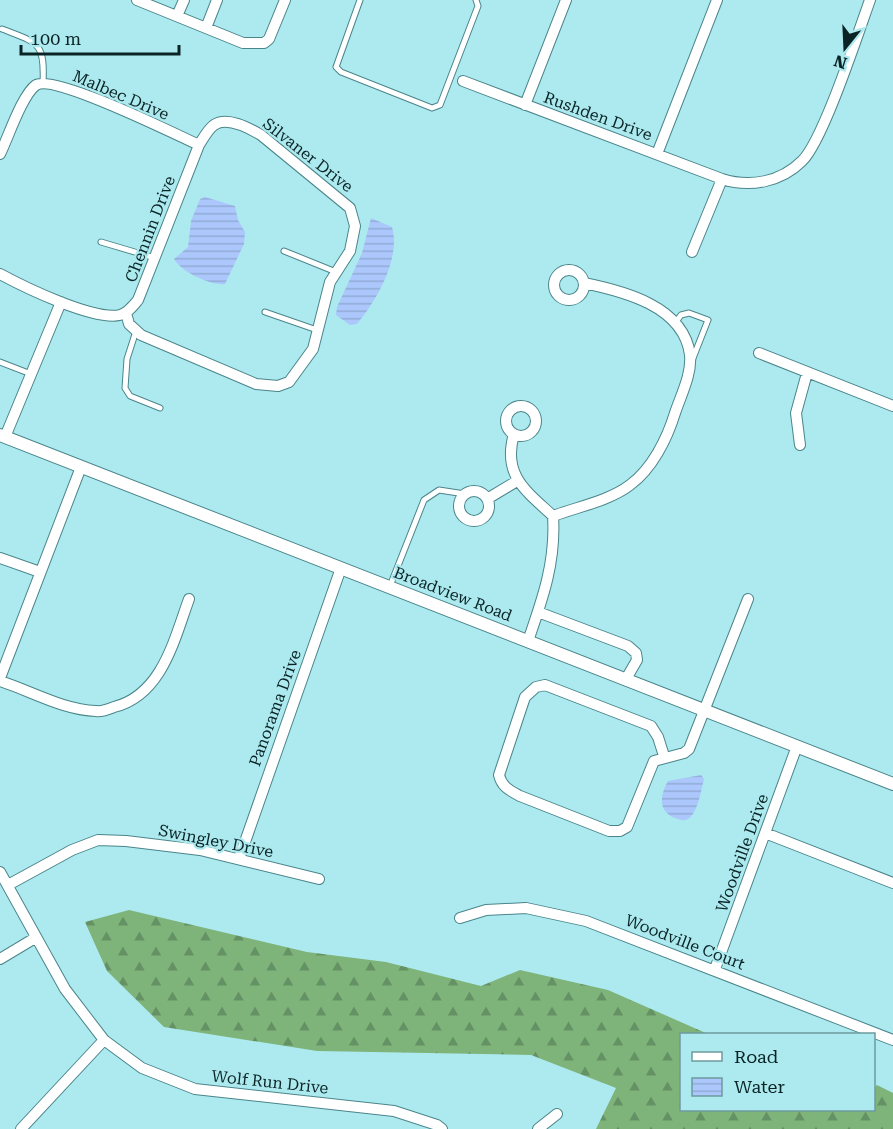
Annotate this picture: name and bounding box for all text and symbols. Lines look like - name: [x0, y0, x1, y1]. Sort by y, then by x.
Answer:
- scale bar: [21, 18, 178, 56]
- north arrow: [815, 18, 875, 78]
- text: 100 m: [30, 28, 81, 49]
- text: N: [832, 51, 849, 73]
- street label: Malbec Drive: [70, 66, 172, 124]
- street label: Rushden Drive: [541, 88, 655, 144]
- street label: Silvaner Drive: [259, 114, 357, 196]
- street label: Chennin Drive: [121, 173, 179, 285]
- street label: Broadview Road: [391, 563, 515, 625]
- street label: Panorama Drive: [245, 647, 305, 769]
- street label: Woodville Drive: [712, 791, 772, 915]
- street label: Swingley Drive: [157, 821, 275, 861]
- street label: Woodville Court: [622, 910, 748, 974]
- legend: [680, 1033, 875, 1111]
- text: Road: [734, 1046, 779, 1067]
- street label: Wolf Run Drive: [211, 1066, 330, 1098]
- text: Water: [734, 1076, 785, 1097]

